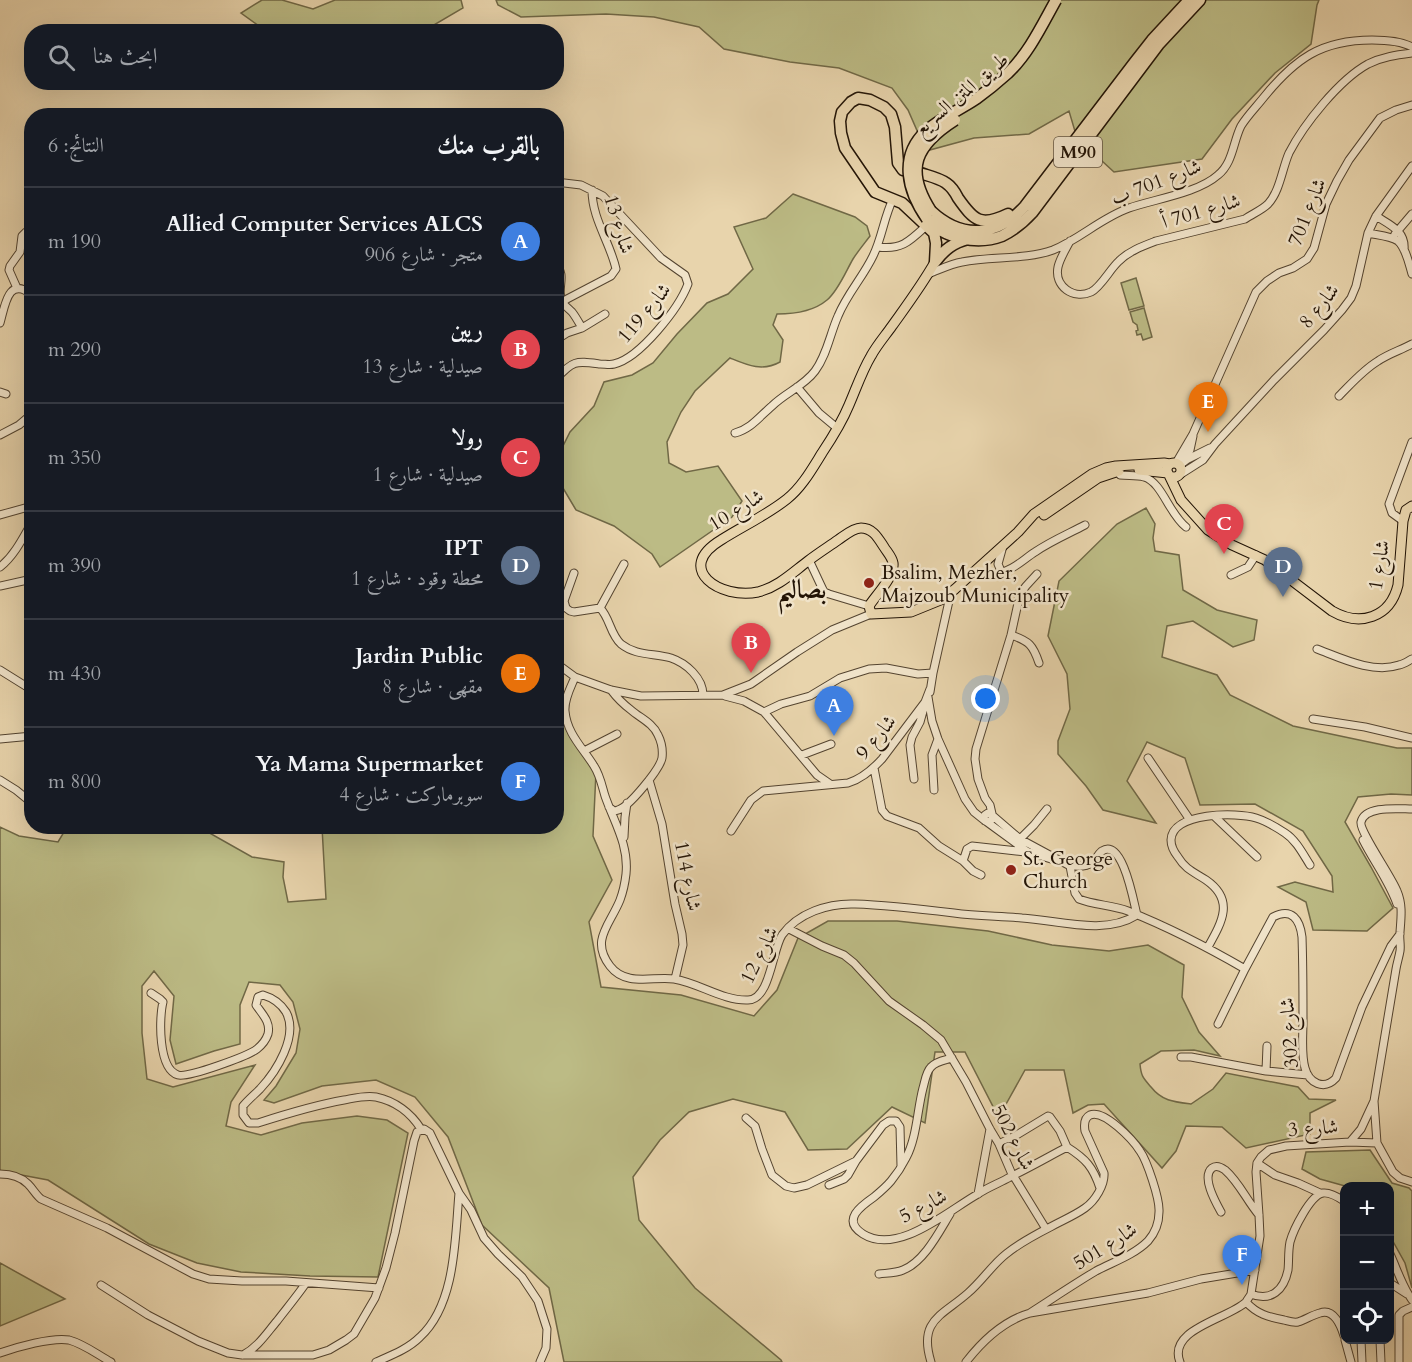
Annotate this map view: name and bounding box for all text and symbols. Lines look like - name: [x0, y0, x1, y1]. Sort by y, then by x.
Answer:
- search box: [24, 24, 564, 90]
- icon: search: [45, 41, 78, 74]
- text: ابحث هنا: [93, 41, 158, 71]
- street label: طريق المتن السريع: [908, 46, 1017, 145]
- text: بالقرب منك: [437, 128, 540, 163]
- text: النتائج: 6: [48, 132, 104, 159]
- road number: M90: [1054, 137, 1102, 167]
- street label: شارع 701 ب: [1107, 152, 1206, 215]
- street label: شارع 701: [1281, 174, 1336, 251]
- street label: شارع 701 أ: [1158, 186, 1245, 239]
- street label: شارع 13: [593, 191, 641, 258]
- text: Allied Computer Services ALCS: [166, 209, 483, 239]
- text: 190 m: [48, 228, 101, 255]
- text: A: [513, 228, 528, 255]
- text: متجر · شارع 906: [365, 241, 483, 268]
- street label: شارع 119: [611, 277, 680, 351]
- street label: شارع 8: [1293, 278, 1348, 337]
- text: ريين: [451, 315, 483, 345]
- text: 290 m: [48, 336, 101, 363]
- text: B: [513, 336, 528, 363]
- text: صيدلية · شارع 13: [362, 353, 483, 380]
- pin: E: [1188, 382, 1228, 432]
- text: رولا: [451, 423, 483, 453]
- text: 350 m: [48, 444, 101, 471]
- text: C: [513, 444, 528, 471]
- text: صيدلية · شارع 1: [373, 461, 483, 488]
- street label: شارع 10: [703, 482, 771, 541]
- pin: C: [1204, 504, 1244, 554]
- text: IPT: [444, 533, 483, 563]
- street label: شارع 1: [1362, 538, 1400, 593]
- pin: D: [1264, 548, 1302, 597]
- text: 390 m: [48, 552, 101, 579]
- text: D: [512, 552, 529, 579]
- place label: Bsalim, Mezher, Majzoub Municipality: [881, 559, 1070, 609]
- text: محطة وقود · شارع 1: [351, 565, 483, 592]
- district label: بصاليم: [778, 572, 826, 615]
- marker: Bsalim, Mezher, Majzoub Municipality: [862, 576, 876, 590]
- pin: B: [732, 624, 771, 673]
- text: Jardin Public: [355, 641, 483, 671]
- text: 430 m: [48, 660, 101, 687]
- text: E: [514, 660, 527, 687]
- text: مقهى · شارع 8: [382, 673, 483, 700]
- your location: [971, 684, 1000, 713]
- pin: A: [814, 686, 854, 736]
- street label: شارع 9: [849, 709, 906, 768]
- text: Ya Mama Supermarket: [255, 749, 483, 779]
- text: 800 m: [48, 768, 101, 795]
- text: F: [515, 768, 526, 795]
- text: سوبرماركت · شارع 4: [339, 781, 483, 808]
- street label: شارع 114: [664, 839, 708, 914]
- place label: St. George Church: [1023, 845, 1113, 895]
- marker: St. George Church: [1004, 863, 1018, 877]
- street label: شارع 12: [734, 922, 788, 990]
- street label: شارع 302: [1273, 996, 1309, 1069]
- street label: شارع 502: [981, 1099, 1041, 1176]
- street label: شارع 3: [1287, 1113, 1339, 1147]
- map controls: [1340, 1182, 1394, 1344]
- button: +: [1340, 1182, 1394, 1236]
- street label: شارع 5: [894, 1183, 953, 1233]
- street label: شارع 501: [1068, 1216, 1144, 1280]
- pin: F: [1222, 1236, 1262, 1285]
- button: −: [1340, 1236, 1394, 1290]
- button: locate: [1340, 1290, 1394, 1344]

